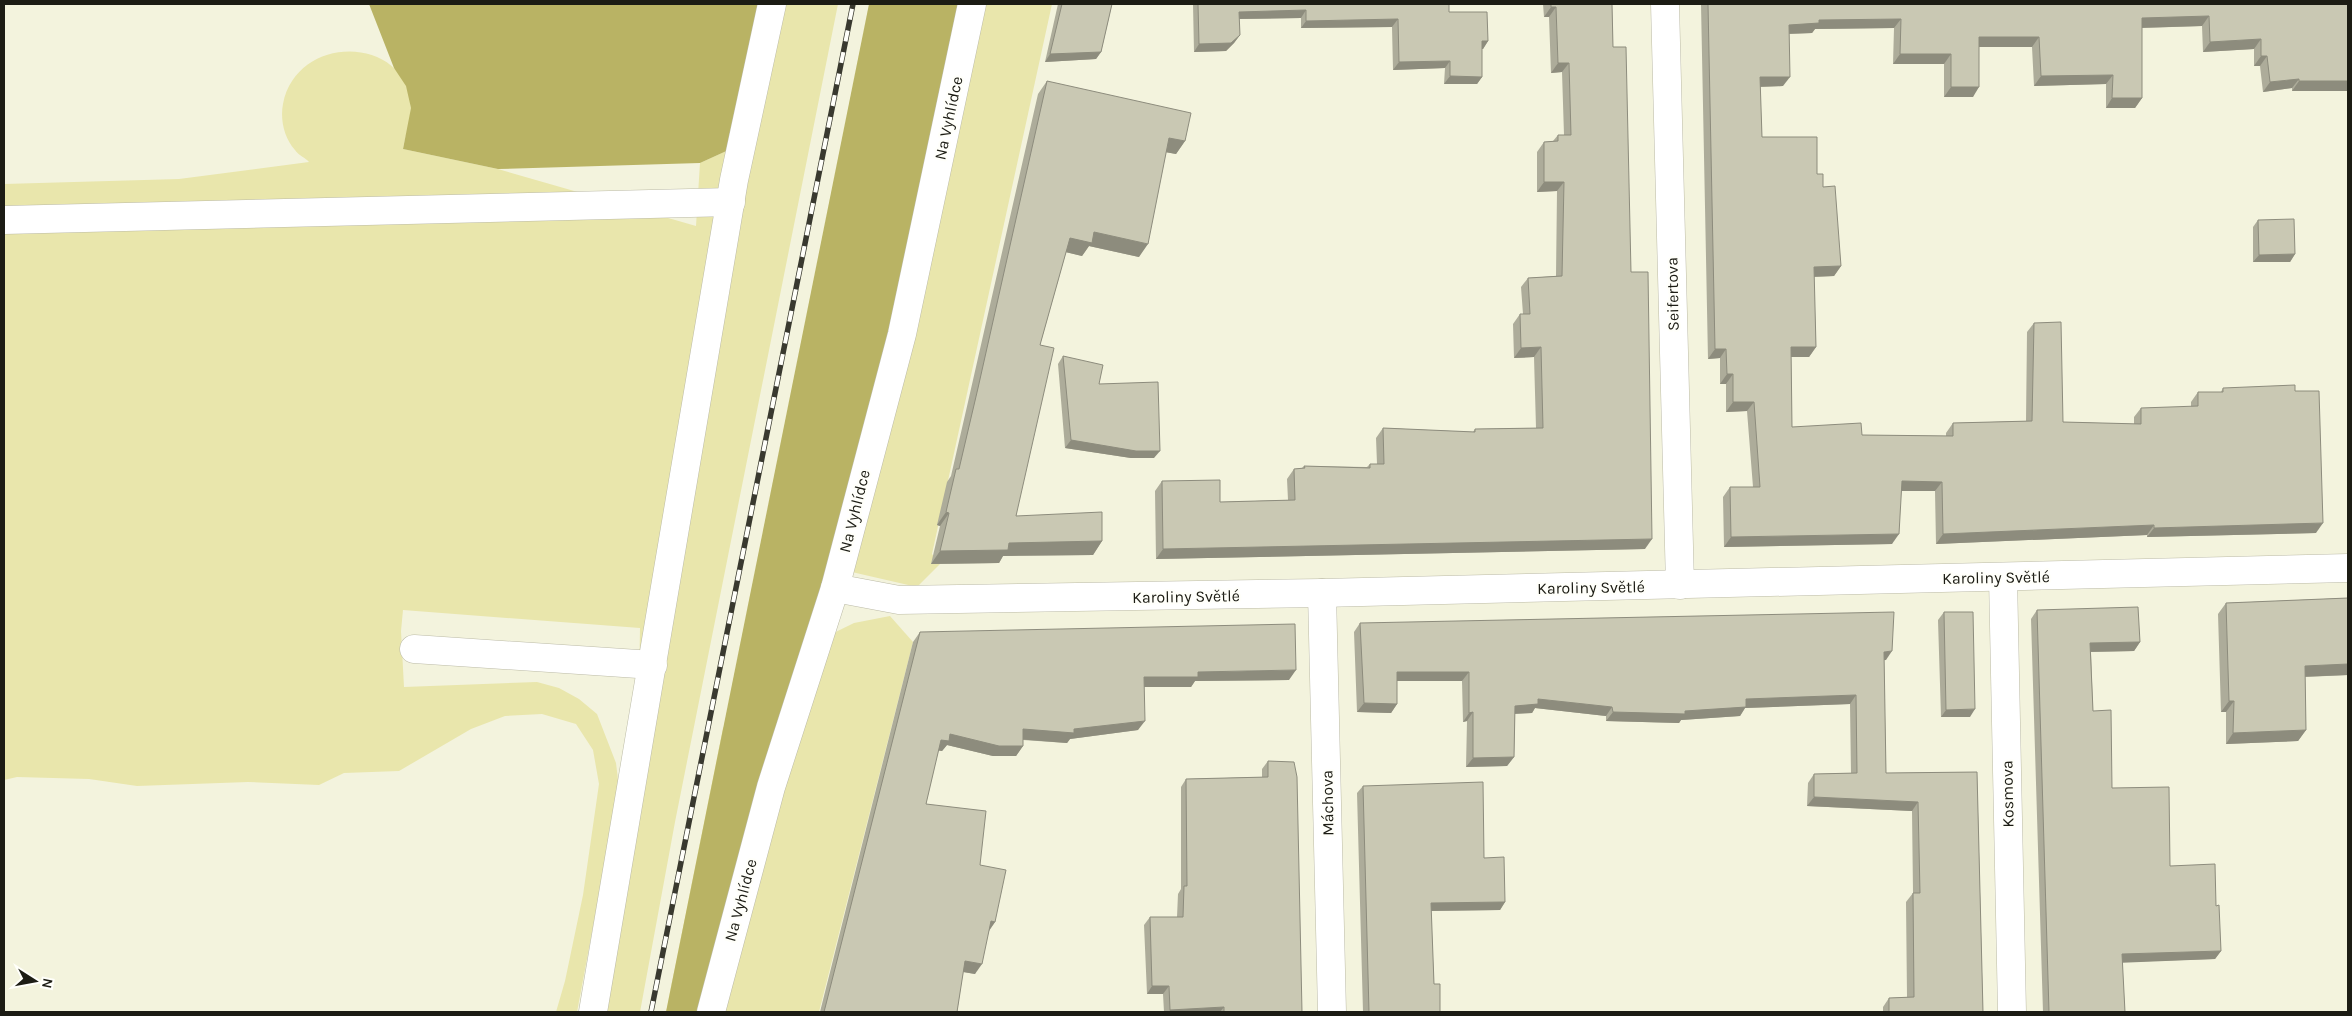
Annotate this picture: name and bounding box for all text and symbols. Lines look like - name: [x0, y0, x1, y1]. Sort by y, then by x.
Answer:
- street label: Na Vyhlídce: [930, 75, 967, 162]
- street label: Seifertova: [1662, 257, 1683, 331]
- street label: Na Vyhlídce: [835, 468, 874, 555]
- street label: Karoliny Světlé: [1942, 567, 2050, 588]
- street label: Karoliny Světlé: [1537, 577, 1645, 598]
- street label: Karoliny Světlé: [1132, 586, 1240, 607]
- street label: Kosmova: [1997, 760, 2018, 828]
- street label: Máchova: [1317, 770, 1338, 836]
- street label: Na Vyhlídce: [720, 857, 761, 944]
- north arrow: [10, 956, 60, 1006]
- text: N: [38, 977, 57, 990]

